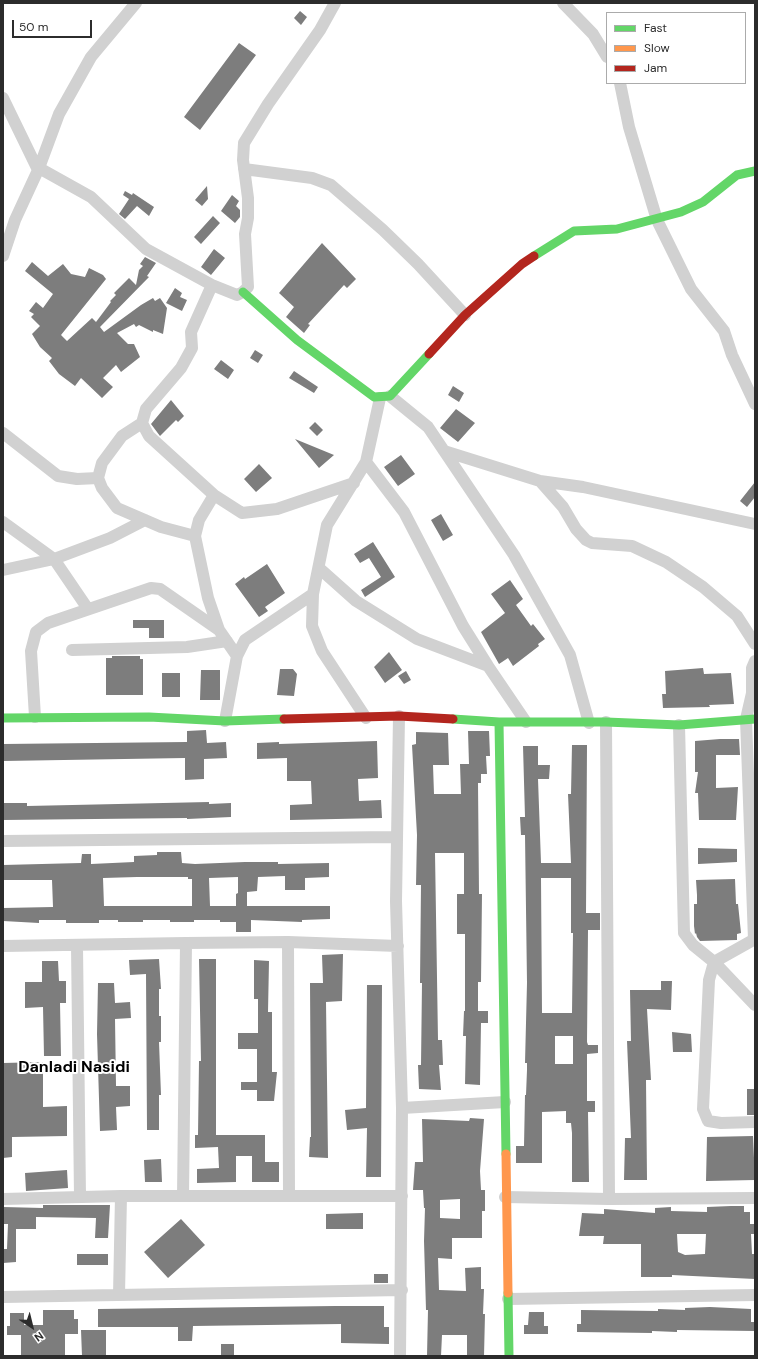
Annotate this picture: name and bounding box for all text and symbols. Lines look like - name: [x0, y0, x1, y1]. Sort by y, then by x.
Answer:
- scale bar: [14, 12, 94, 38]
- legend: [606, 12, 746, 84]
- text: 50 m: [19, 19, 48, 35]
- text: Fast: [644, 20, 667, 36]
- text: Slow: [644, 40, 670, 56]
- text: Jam: [644, 60, 667, 76]
- district label: Danladi Nasidi: [18, 1058, 130, 1078]
- north arrow: [12, 1307, 52, 1347]
- text: N: [32, 1329, 46, 1345]

